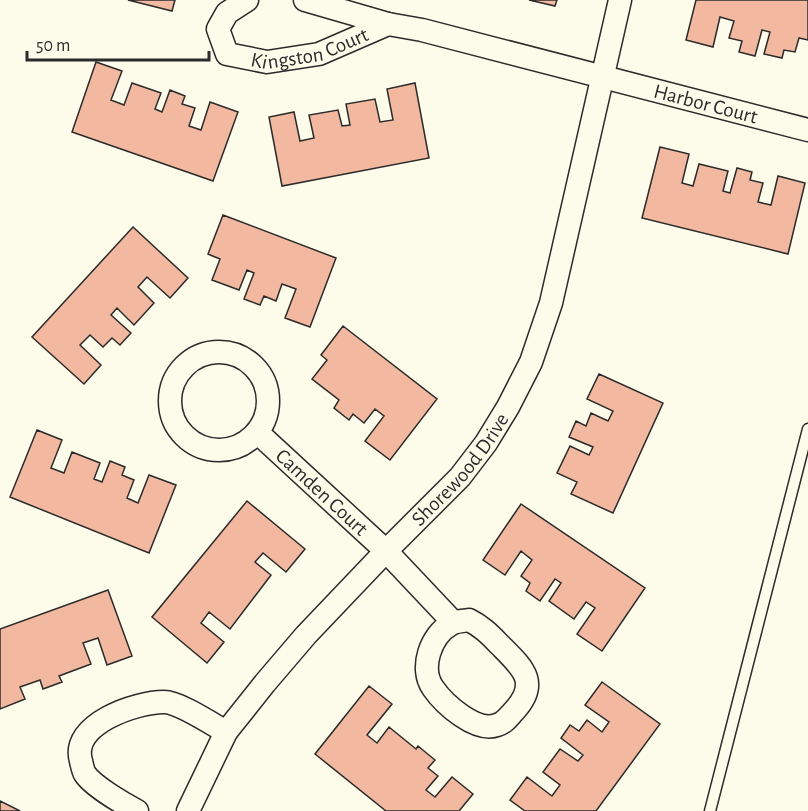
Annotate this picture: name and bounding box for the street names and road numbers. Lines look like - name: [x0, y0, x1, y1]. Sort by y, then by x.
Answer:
- street label: Kingston Court: [249, 24, 372, 73]
- street label: Harbor Court: [652, 80, 760, 128]
- street label: Shorewood Drive: [408, 410, 513, 530]
- street label: Camden Court: [272, 445, 372, 540]

